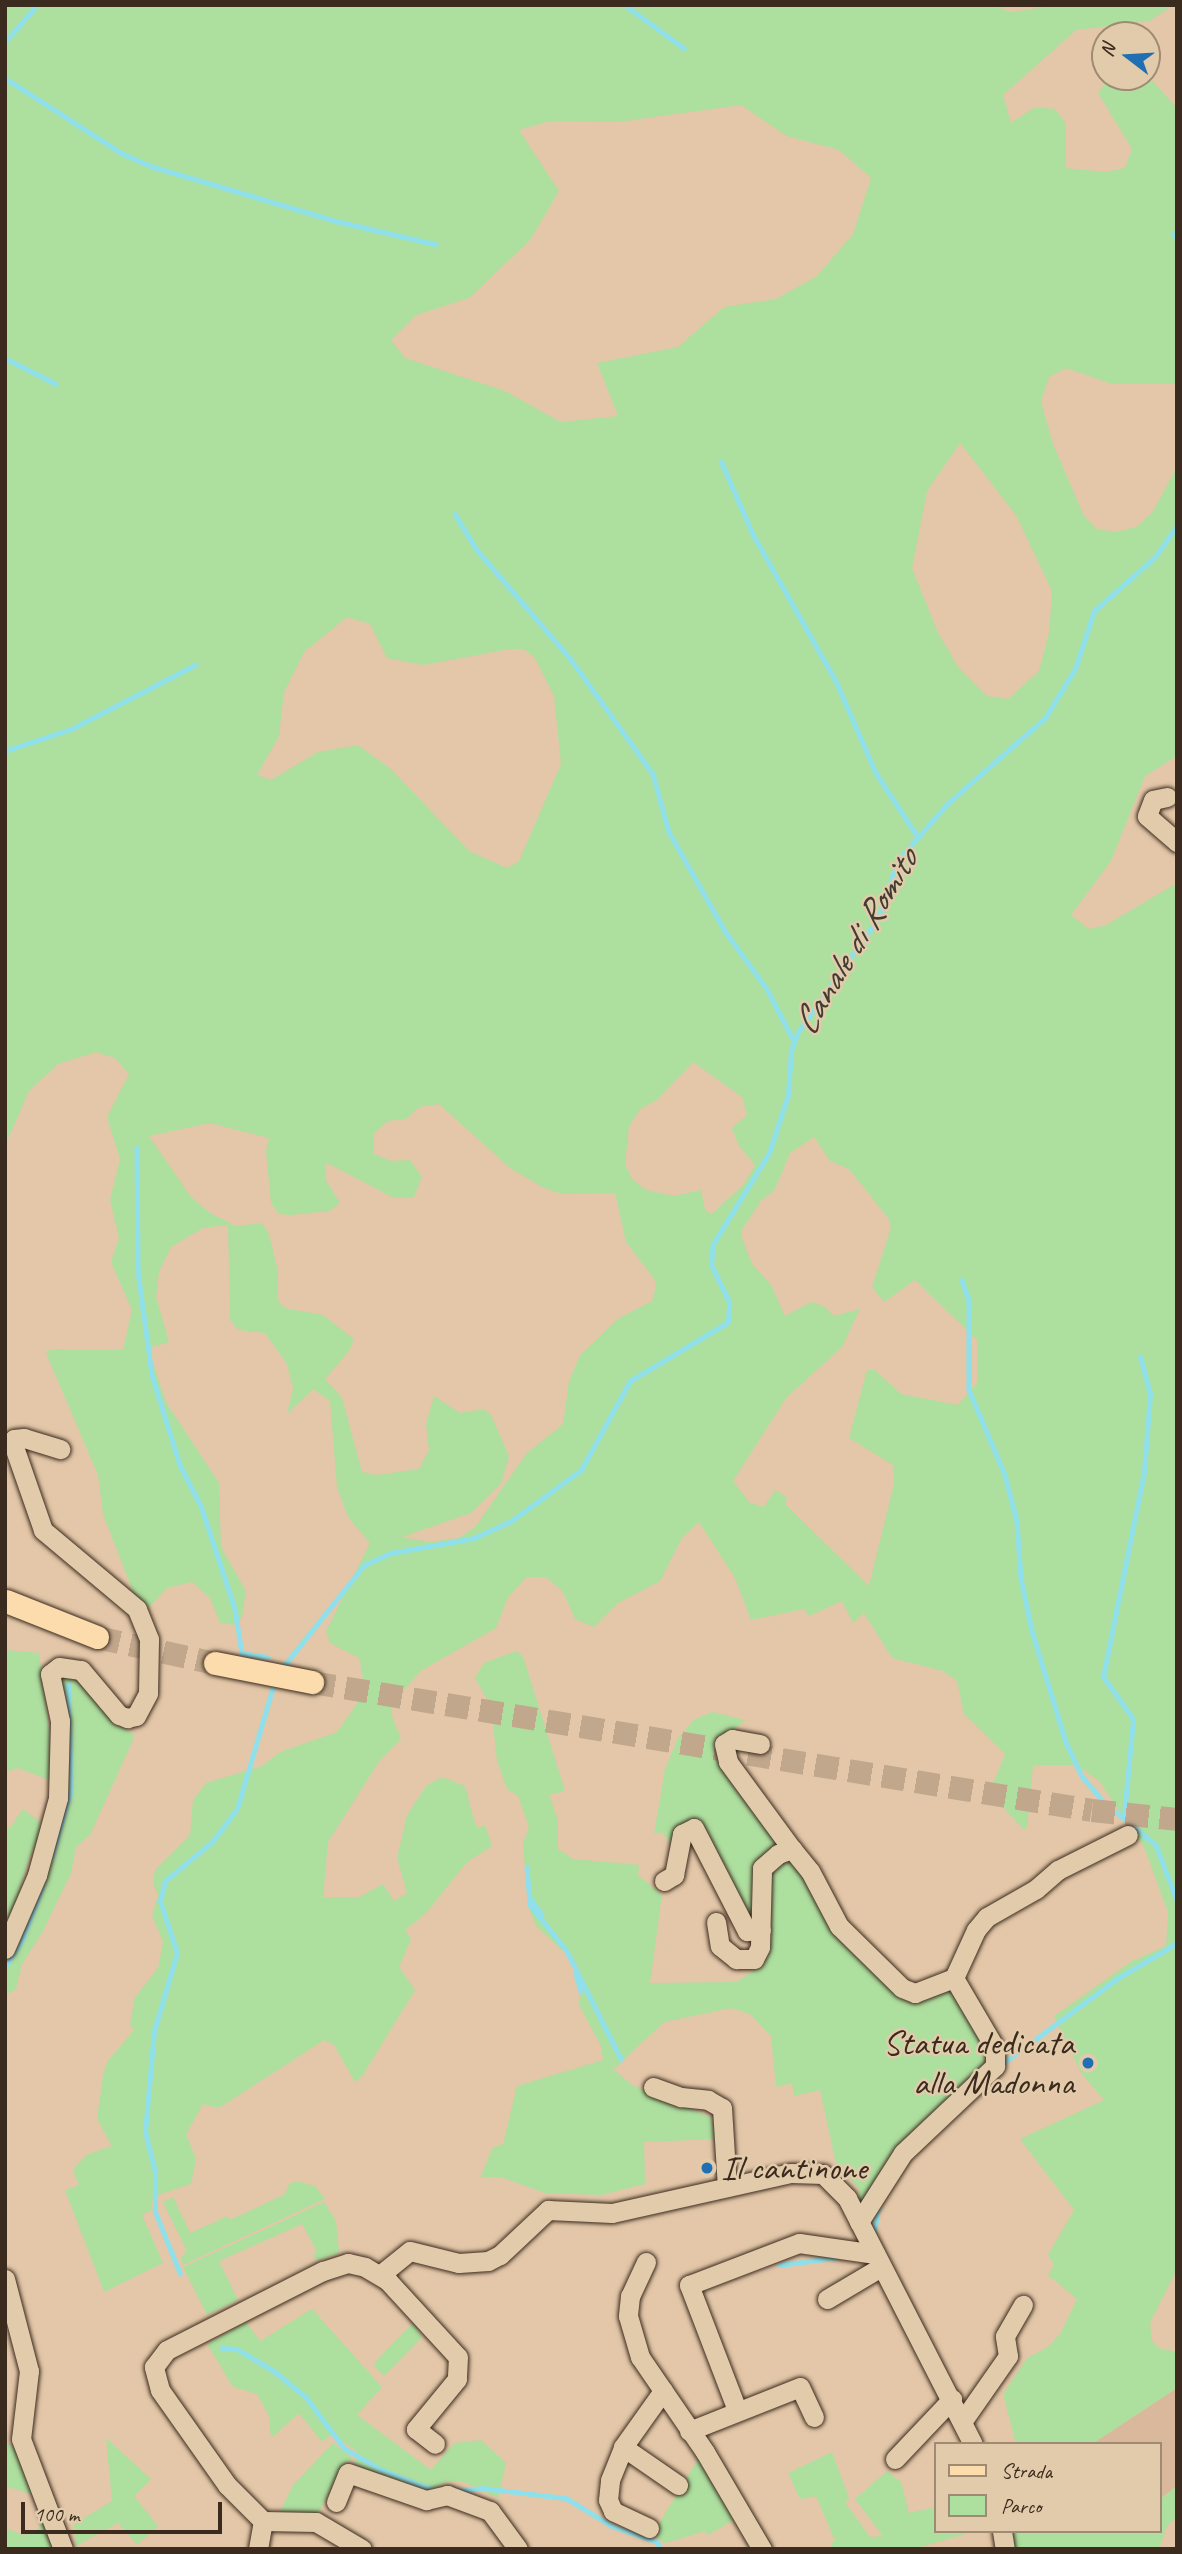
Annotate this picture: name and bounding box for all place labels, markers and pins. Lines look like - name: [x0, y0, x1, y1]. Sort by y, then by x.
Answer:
- place label: Statua dedicata alla Madonna: [882, 2022, 1074, 2104]
- marker: Statua dedicata alla Madonna: [1080, 2055, 1096, 2071]
- place label: Il cantinone: [721, 2147, 867, 2189]
- marker: Il cantinone: [699, 2160, 715, 2176]

